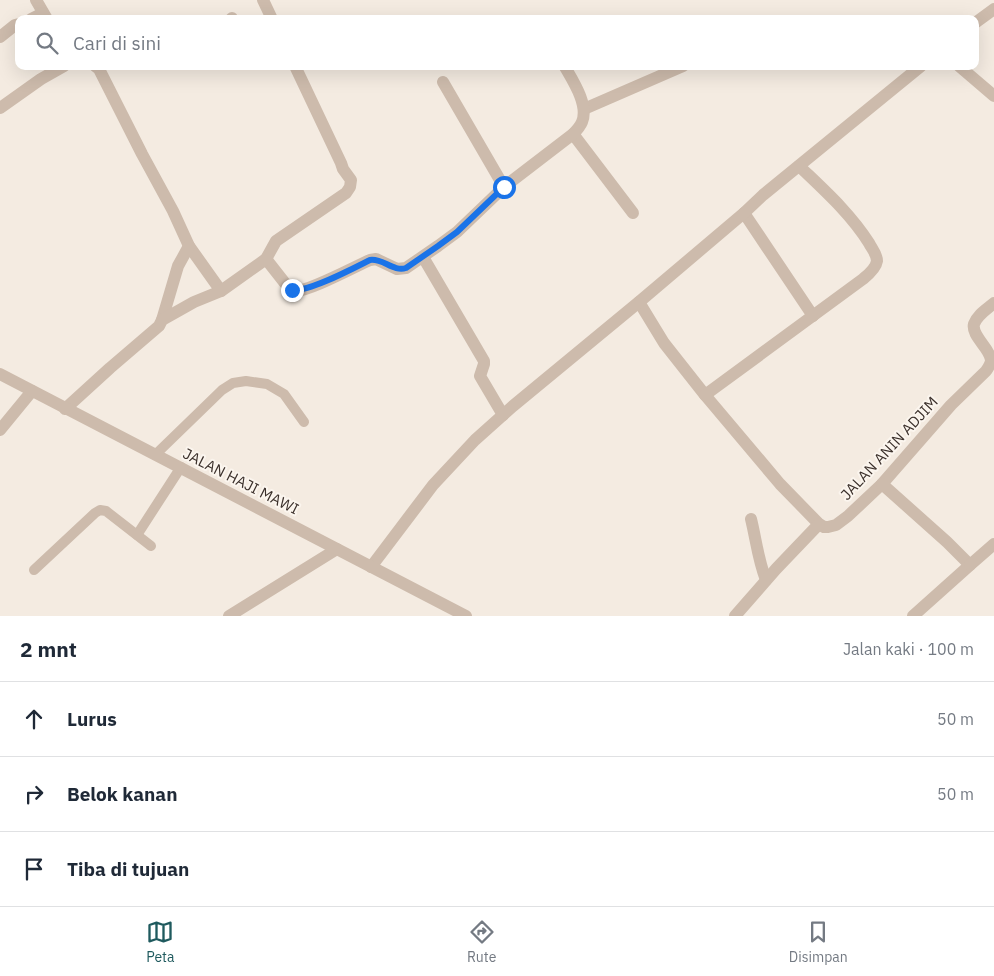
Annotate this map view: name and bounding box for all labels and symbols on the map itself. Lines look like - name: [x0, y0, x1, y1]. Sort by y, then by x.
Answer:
- route start: [493, 176, 516, 199]
- route end: [281, 279, 304, 302]
- street label: JALAN ANIN ADJIM: [836, 392, 942, 504]
- street label: JALAN HAJI MAWI: [180, 444, 302, 518]

